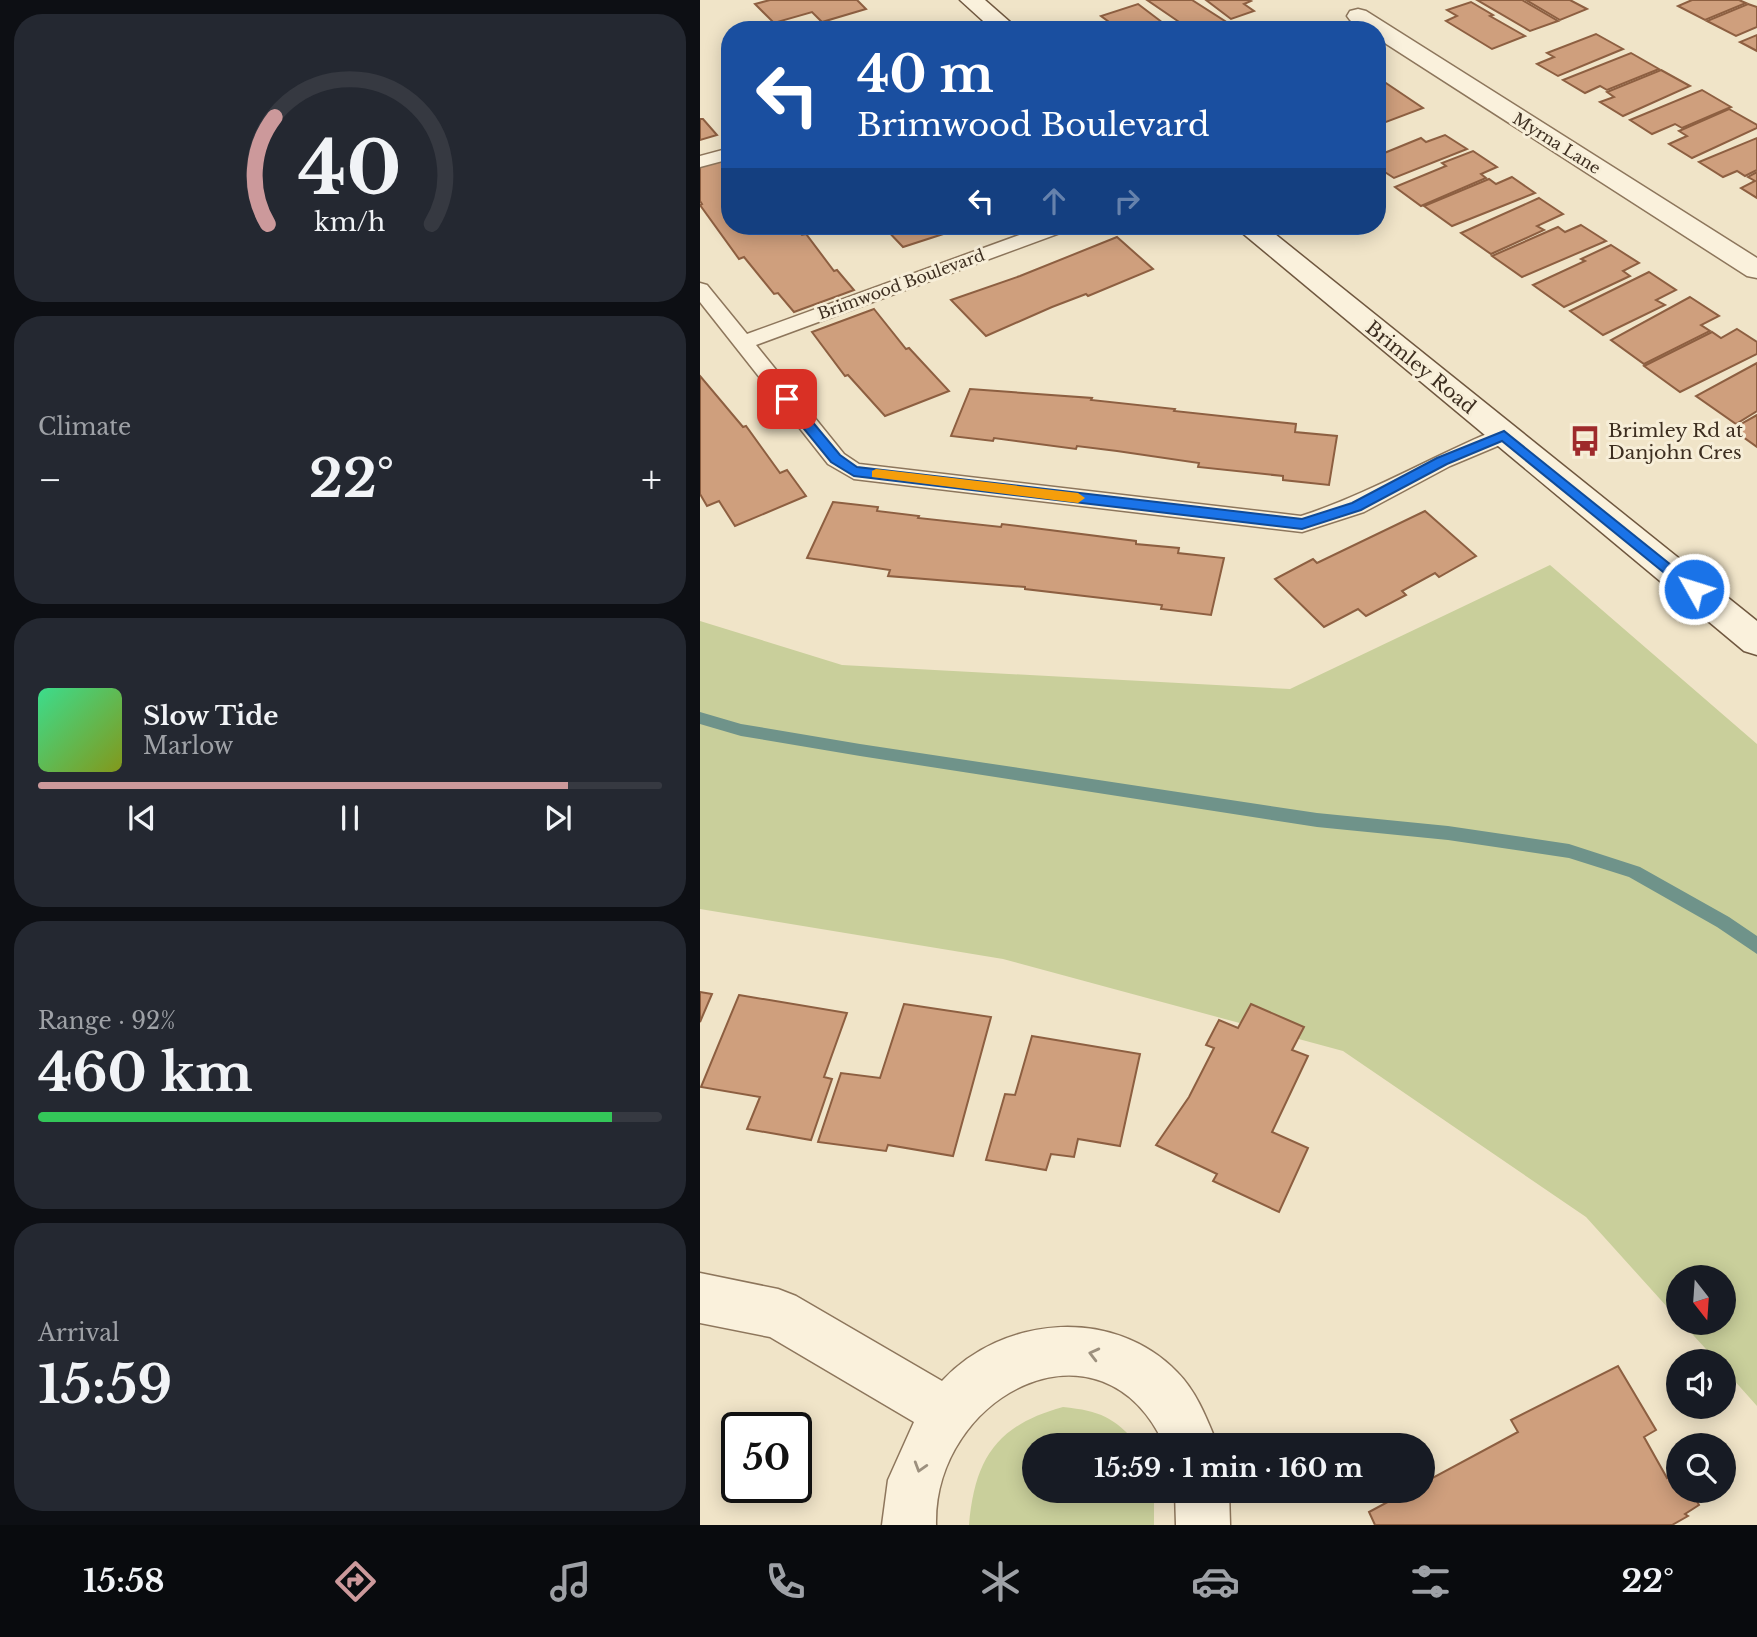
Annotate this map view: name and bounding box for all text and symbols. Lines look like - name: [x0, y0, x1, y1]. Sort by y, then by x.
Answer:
- text: 40 m: [857, 44, 994, 105]
- icon: left: [742, 49, 833, 140]
- text: Brimwood Boulevard: [857, 105, 1210, 145]
- street label: Myrna Lane: [1509, 108, 1605, 178]
- text: 40: [298, 123, 402, 214]
- icon: left: [962, 182, 1000, 220]
- icon: ahead: [1035, 182, 1073, 220]
- icon: right: [1108, 182, 1146, 220]
- text: km/h: [315, 207, 385, 238]
- street label: Brimwood Boulevard: [815, 244, 987, 324]
- street label: Brimley Road: [1361, 316, 1480, 419]
- pin: [757, 369, 817, 429]
- icon: arrive: [768, 380, 806, 418]
- text: Climate: [38, 413, 131, 441]
- place label: Brimley Rd at Danjohn Cres: [1608, 419, 1744, 464]
- bus stop icon: Brimley Rd at Danjohn Cres: [1568, 424, 1602, 458]
- text: 22°: [309, 447, 394, 511]
- text: −: [38, 456, 62, 503]
- text: +: [641, 456, 662, 503]
- position arrow: [1657, 552, 1731, 626]
- text: Slow Tide: [143, 700, 279, 732]
- text: Marlow: [143, 732, 233, 760]
- icon: previous: [123, 799, 161, 837]
- icon: pause: [331, 799, 369, 837]
- icon: next: [539, 799, 577, 837]
- text: Range · 92%: [38, 1007, 176, 1035]
- text: 460 km: [38, 1041, 253, 1105]
- north arrow: [1666, 1265, 1736, 1335]
- map controls: [1666, 1265, 1736, 1503]
- text: Arrival: [38, 1319, 119, 1347]
- one-way arrow: [1088, 1348, 1100, 1362]
- button: sound: [1666, 1349, 1736, 1419]
- text: 15:59: [38, 1353, 172, 1417]
- speed limit sign: 50: [721, 1412, 812, 1503]
- button: search: [1666, 1433, 1736, 1503]
- text: 15:59 · 1 min · 160 m: [1094, 1452, 1363, 1484]
- one-way arrow: [914, 1460, 929, 1472]
- icon: directions: [331, 1557, 380, 1606]
- icon: music: [546, 1557, 595, 1606]
- icon: phone: [761, 1557, 810, 1606]
- icon: climate: [976, 1557, 1025, 1606]
- icon: car: [1191, 1557, 1240, 1606]
- icon: filters: [1406, 1557, 1455, 1606]
- text: 15:58: [83, 1561, 165, 1601]
- text: 22°: [1622, 1561, 1674, 1601]

